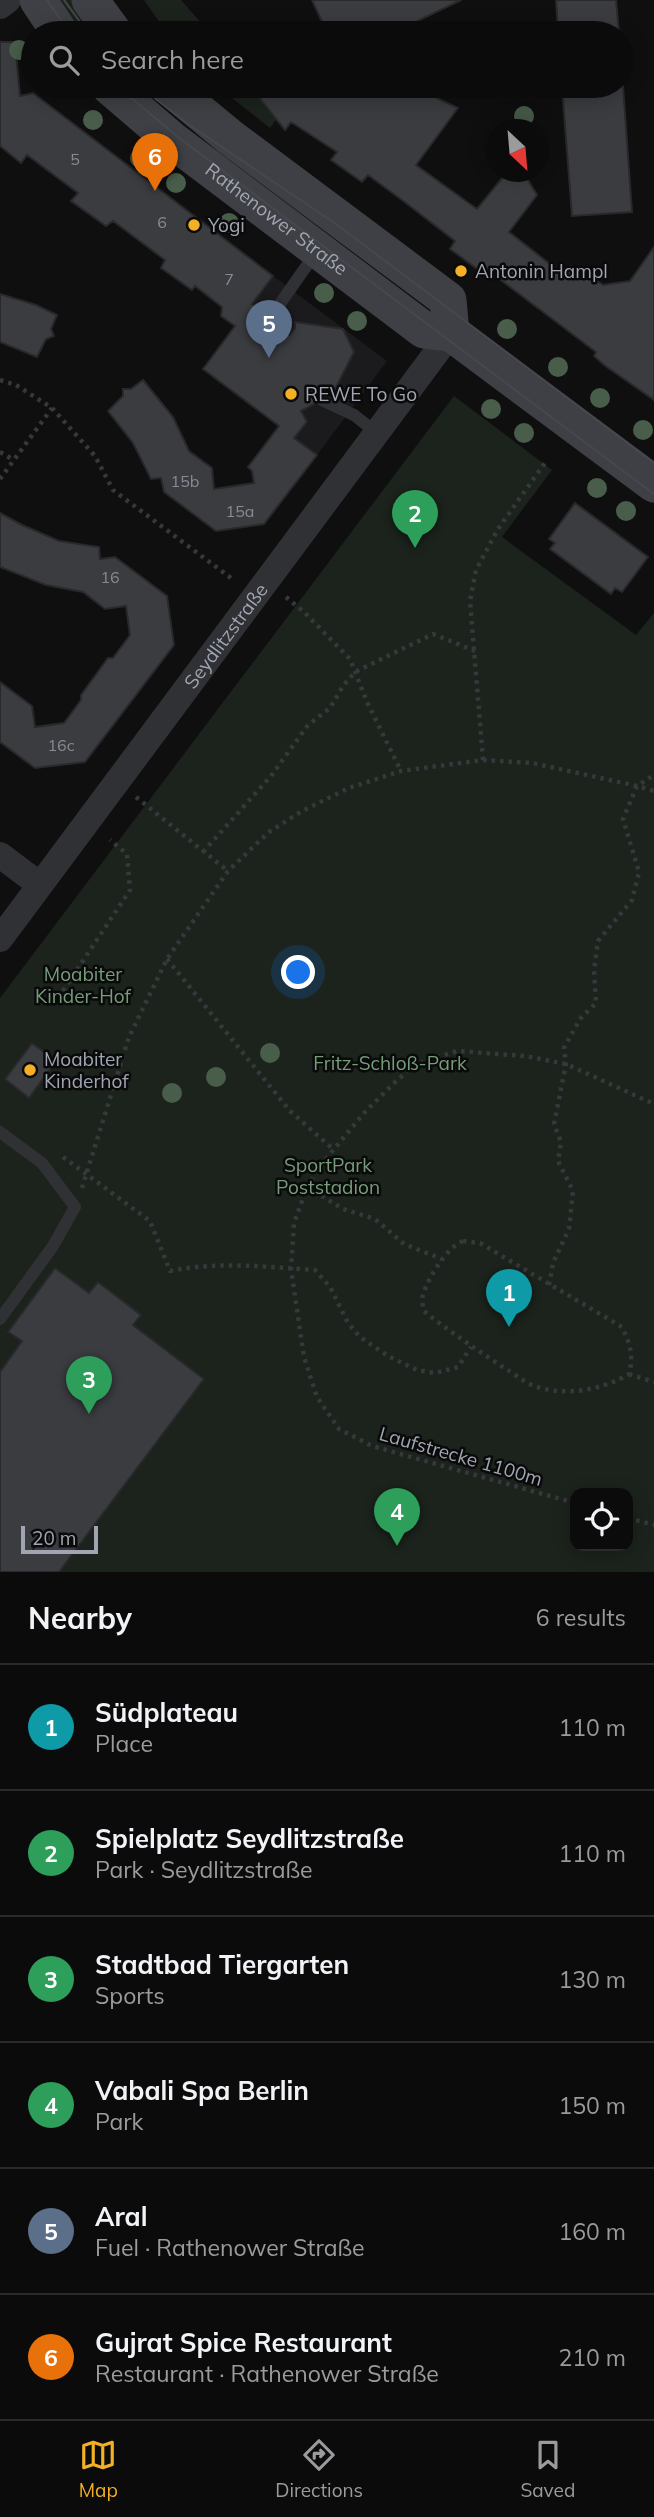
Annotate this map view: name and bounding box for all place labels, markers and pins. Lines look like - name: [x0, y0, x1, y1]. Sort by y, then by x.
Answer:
- pin: 6: [132, 133, 178, 191]
- place label: Yogi: [207, 213, 245, 237]
- marker: Yogi: [186, 217, 202, 233]
- place label: Antonin Hampl: [475, 259, 608, 283]
- marker: Antonin Hampl: [453, 263, 469, 279]
- pin: 5: [246, 300, 292, 358]
- place label: REWE To Go: [305, 382, 417, 406]
- marker: REWE To Go: [283, 386, 299, 402]
- pin: 2: [392, 490, 438, 548]
- place label: Moabiter Kinderhof: [44, 1047, 129, 1093]
- marker: Moabiter Kinderhof: [22, 1062, 38, 1078]
- pin: 1: [486, 1269, 532, 1327]
- pin: 3: [66, 1356, 112, 1414]
- pin: 4: [374, 1488, 420, 1546]

